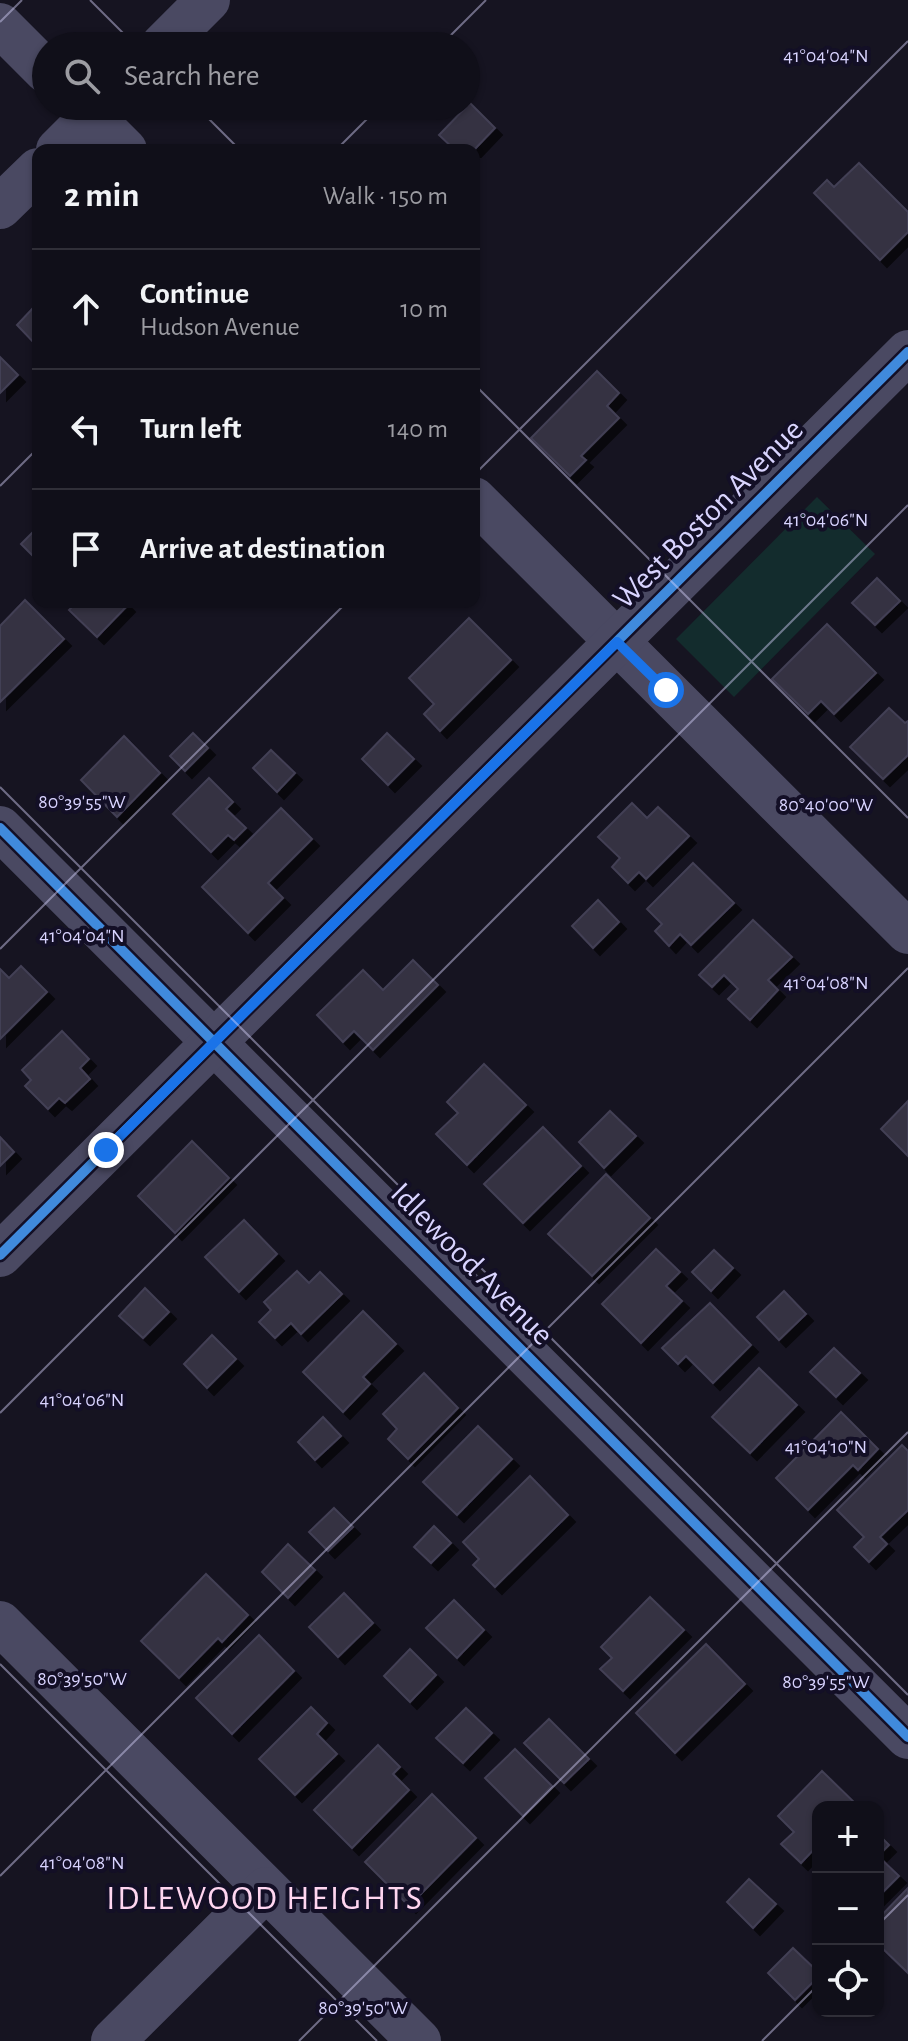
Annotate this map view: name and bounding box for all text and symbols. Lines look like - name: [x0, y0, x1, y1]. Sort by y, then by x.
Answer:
- search box: [32, 32, 480, 120]
- text: 41°04'04"N: [783, 46, 869, 66]
- icon: search: [60, 54, 104, 98]
- text: Search here: [124, 61, 260, 91]
- text: 2 min: [64, 179, 139, 213]
- text: Walk · 150 m: [323, 183, 448, 209]
- text: Continue: [140, 279, 249, 309]
- icon: ahead: [64, 287, 108, 331]
- text: 10 m: [400, 296, 448, 322]
- text: Hudson Avenue: [140, 314, 300, 340]
- icon: left: [64, 407, 108, 451]
- street label: West Boston Avenue: [607, 413, 809, 615]
- text: Turn left: [140, 414, 241, 444]
- text: 140 m: [388, 416, 448, 442]
- text: 41°04'06"N: [783, 510, 869, 530]
- icon: arrive: [64, 527, 108, 571]
- text: Arrive at destination: [140, 534, 386, 564]
- route start: [648, 672, 684, 708]
- text: 80°39'55"W: [38, 792, 126, 812]
- text: 80°40'00"W: [779, 795, 873, 815]
- text: 41°04'04"N: [39, 926, 125, 946]
- text: 41°04'08"N: [783, 973, 869, 993]
- route end: [88, 1132, 124, 1168]
- street label: Idlewood Avenue: [385, 1177, 559, 1351]
- text: 41°04'06"N: [39, 1390, 125, 1410]
- text: 41°04'10"N: [785, 1437, 867, 1457]
- text: 80°39'50"W: [37, 1669, 127, 1689]
- text: 80°39'55"W: [782, 1672, 870, 1692]
- map controls: [812, 1801, 884, 2017]
- button: +: [812, 1801, 884, 1873]
- text: 41°04'08"N: [39, 1853, 125, 1873]
- button: −: [812, 1873, 884, 1945]
- district label: IDLEWOOD HEIGHTS: [106, 1882, 424, 1916]
- button: locate: [812, 1945, 884, 2017]
- text: 80°39'50"W: [318, 1998, 408, 2018]

